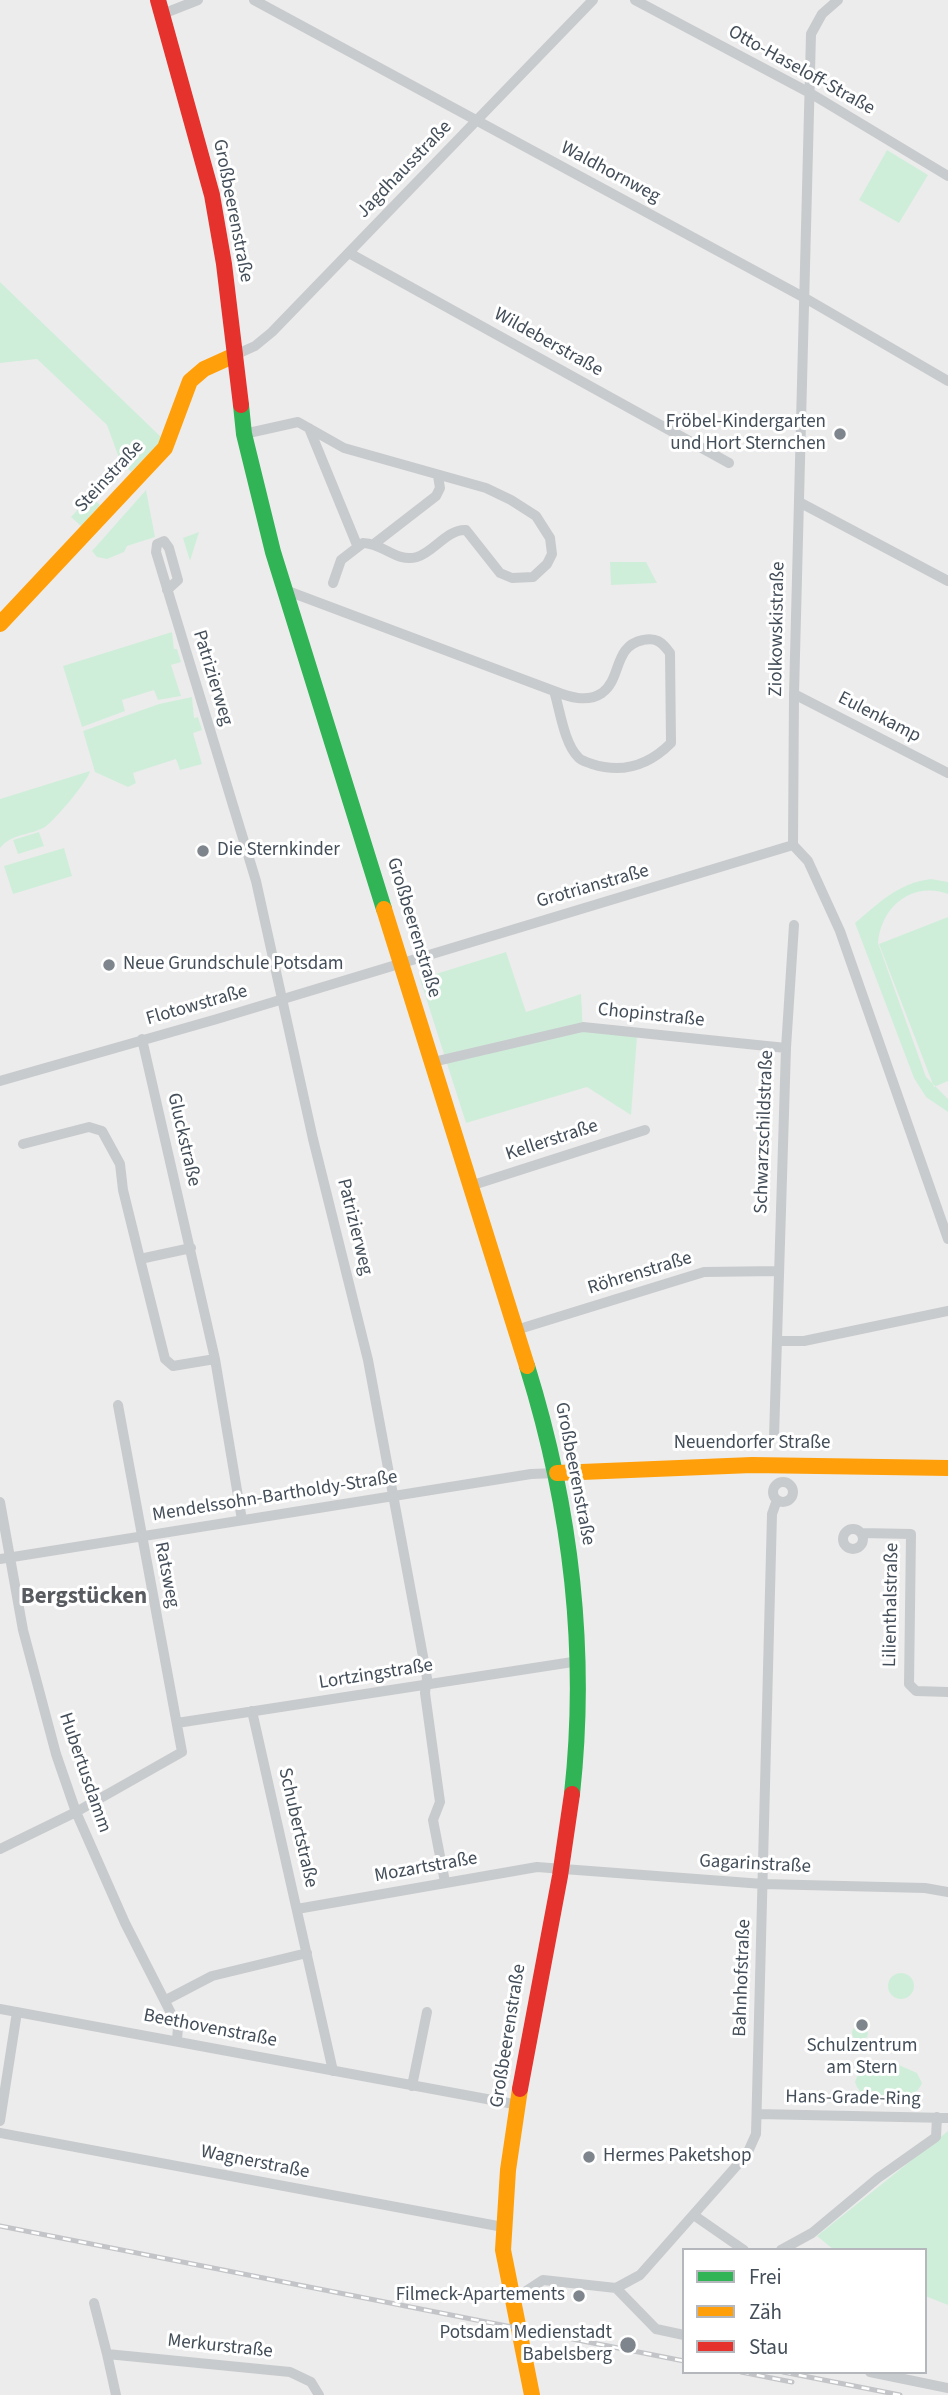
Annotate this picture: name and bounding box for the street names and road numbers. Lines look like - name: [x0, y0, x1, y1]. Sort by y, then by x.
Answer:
- street label: Otto-Haseloff-Straße: [724, 21, 878, 121]
- street label: Jagdhausstraße: [353, 116, 457, 224]
- street label: Waldhornweg: [556, 137, 664, 209]
- street label: Großbeerenstraße: [207, 138, 257, 284]
- street label: Wildeberstraße: [490, 304, 606, 382]
- street label: Steinstraße: [71, 436, 149, 518]
- street label: Ziolkowskistraße: [765, 561, 791, 697]
- street label: Patrizierweg: [187, 628, 237, 728]
- street label: Eulenkamp: [834, 687, 924, 749]
- street label: Großbeerenstraße: [381, 855, 445, 1001]
- street label: Grotrianstraße: [534, 860, 652, 914]
- street label: Flotowstraße: [144, 981, 250, 1031]
- street label: Chopinstraße: [597, 999, 705, 1033]
- street label: Schwarzschildstraße: [751, 1050, 779, 1214]
- street label: Gluckstraße: [161, 1091, 205, 1189]
- street label: Kellerstraße: [503, 1115, 601, 1167]
- street label: Patrizierweg: [331, 1176, 377, 1278]
- street label: Röhrenstraße: [585, 1247, 695, 1301]
- street label: Großbeerenstraße: [549, 1401, 599, 1547]
- street label: Neuendorfer Straße: [674, 1433, 830, 1455]
- street label: Mendelssohn-Bartholdy-Straße: [151, 1466, 399, 1528]
- street label: Ratsweg: [148, 1540, 184, 1610]
- street label: Lilienthalstraße: [880, 1543, 904, 1667]
- street label: Lortzingstraße: [317, 1655, 435, 1695]
- street label: Hubertusdamm: [53, 1710, 115, 1836]
- street label: Schubertstraße: [272, 1766, 322, 1890]
- street label: Mozartstraße: [373, 1848, 479, 1888]
- street label: Gagarinstraße: [699, 1851, 811, 1879]
- street label: Bahnhofstraße: [730, 1919, 756, 2037]
- street label: Großbeerenstraße: [486, 1963, 532, 2109]
- street label: Beethovenstraße: [141, 2005, 279, 2053]
- street label: Hans-Grade-Ring: [785, 2086, 921, 2112]
- street label: Wagnerstraße: [199, 2141, 311, 2185]
- street label: Merkurstraße: [166, 2330, 274, 2364]

